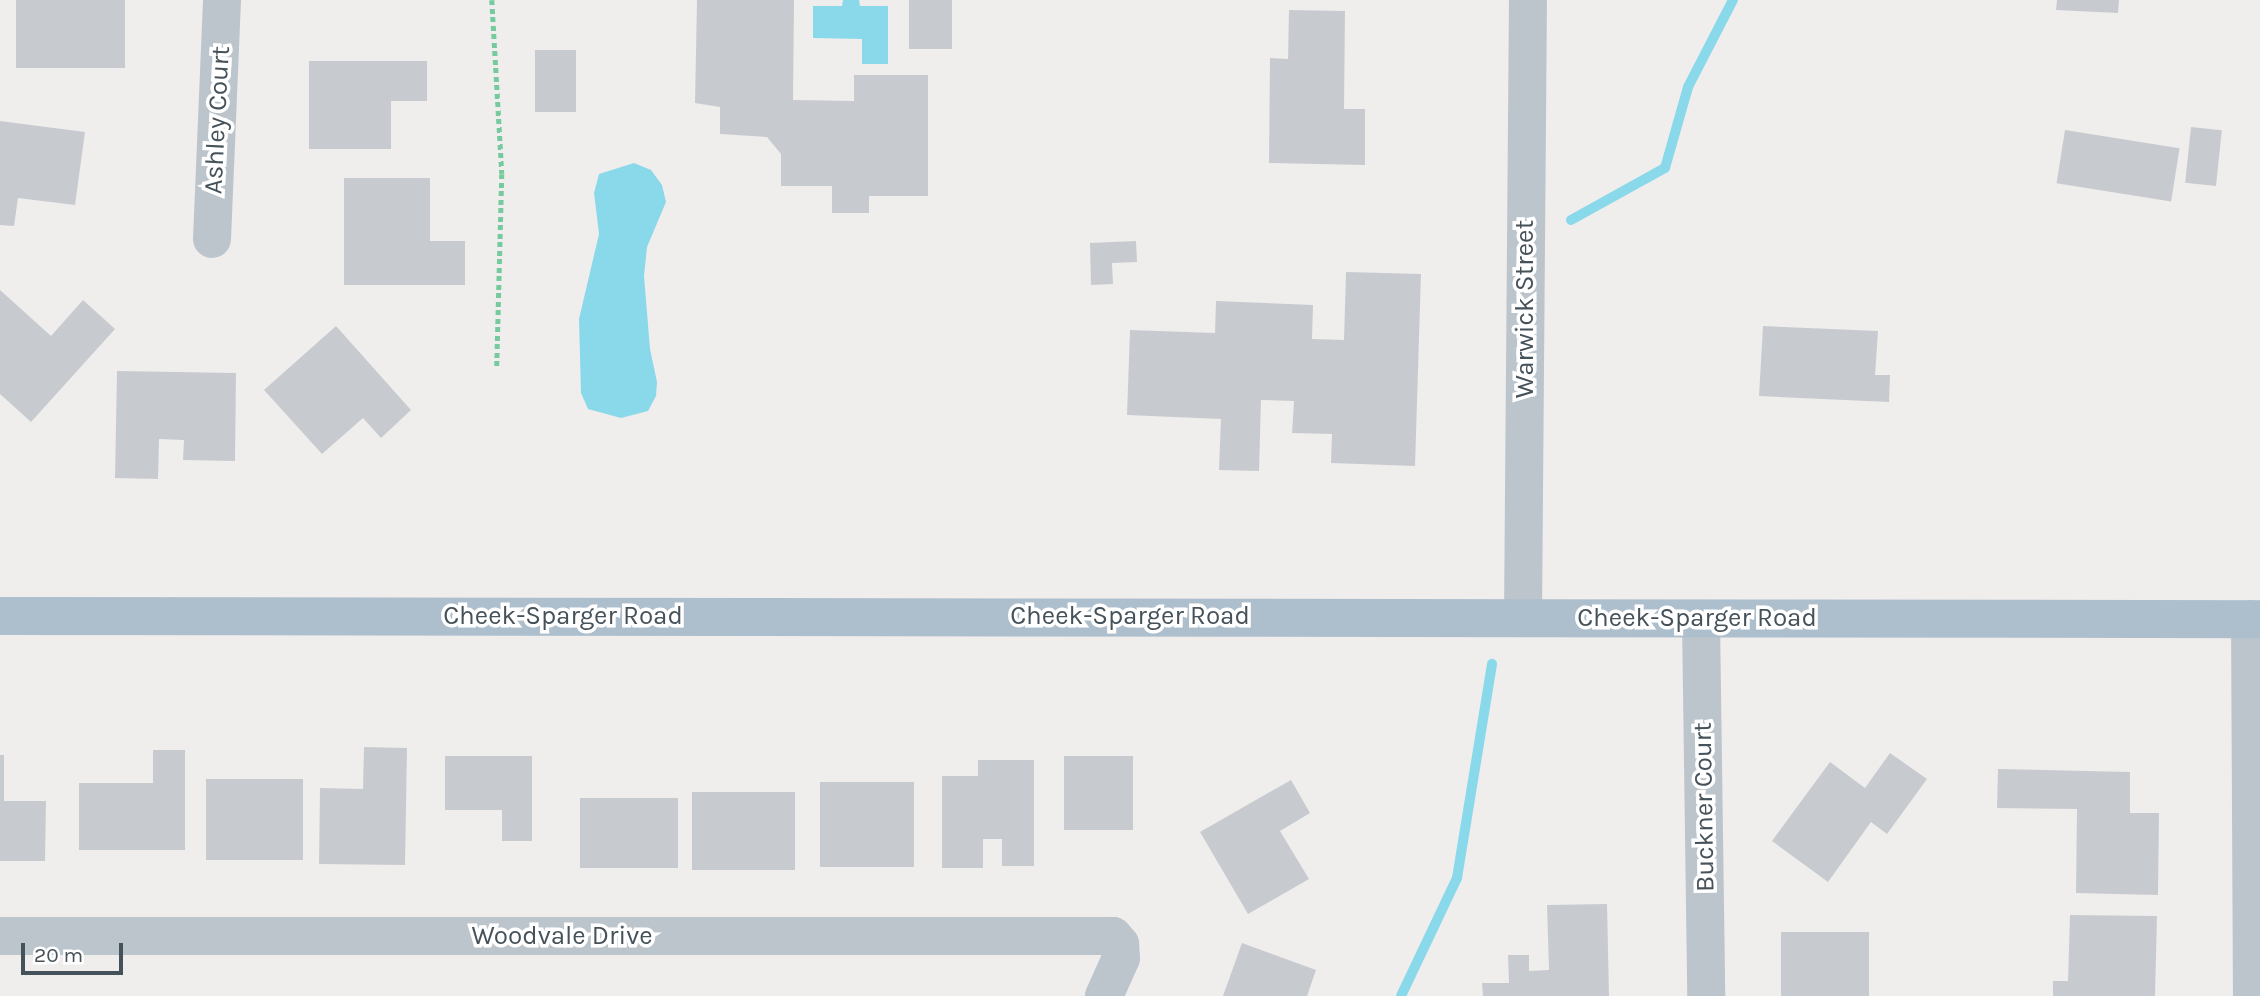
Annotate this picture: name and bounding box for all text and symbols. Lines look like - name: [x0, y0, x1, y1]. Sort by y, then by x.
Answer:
- street label: Ashley Court: [198, 45, 236, 195]
- street label: Warwick Street: [1509, 220, 1541, 398]
- street label: Cheek-Sparger Road: [443, 600, 683, 632]
- street label: Cheek-Sparger Road: [1010, 600, 1250, 632]
- street label: Cheek-Sparger Road: [1577, 602, 1817, 634]
- street label: Buckner Court: [1687, 722, 1721, 892]
- street label: Woodvale Drive: [471, 920, 653, 952]
- scale bar: [24, 930, 126, 974]
- text: 20 m: [34, 943, 83, 967]

